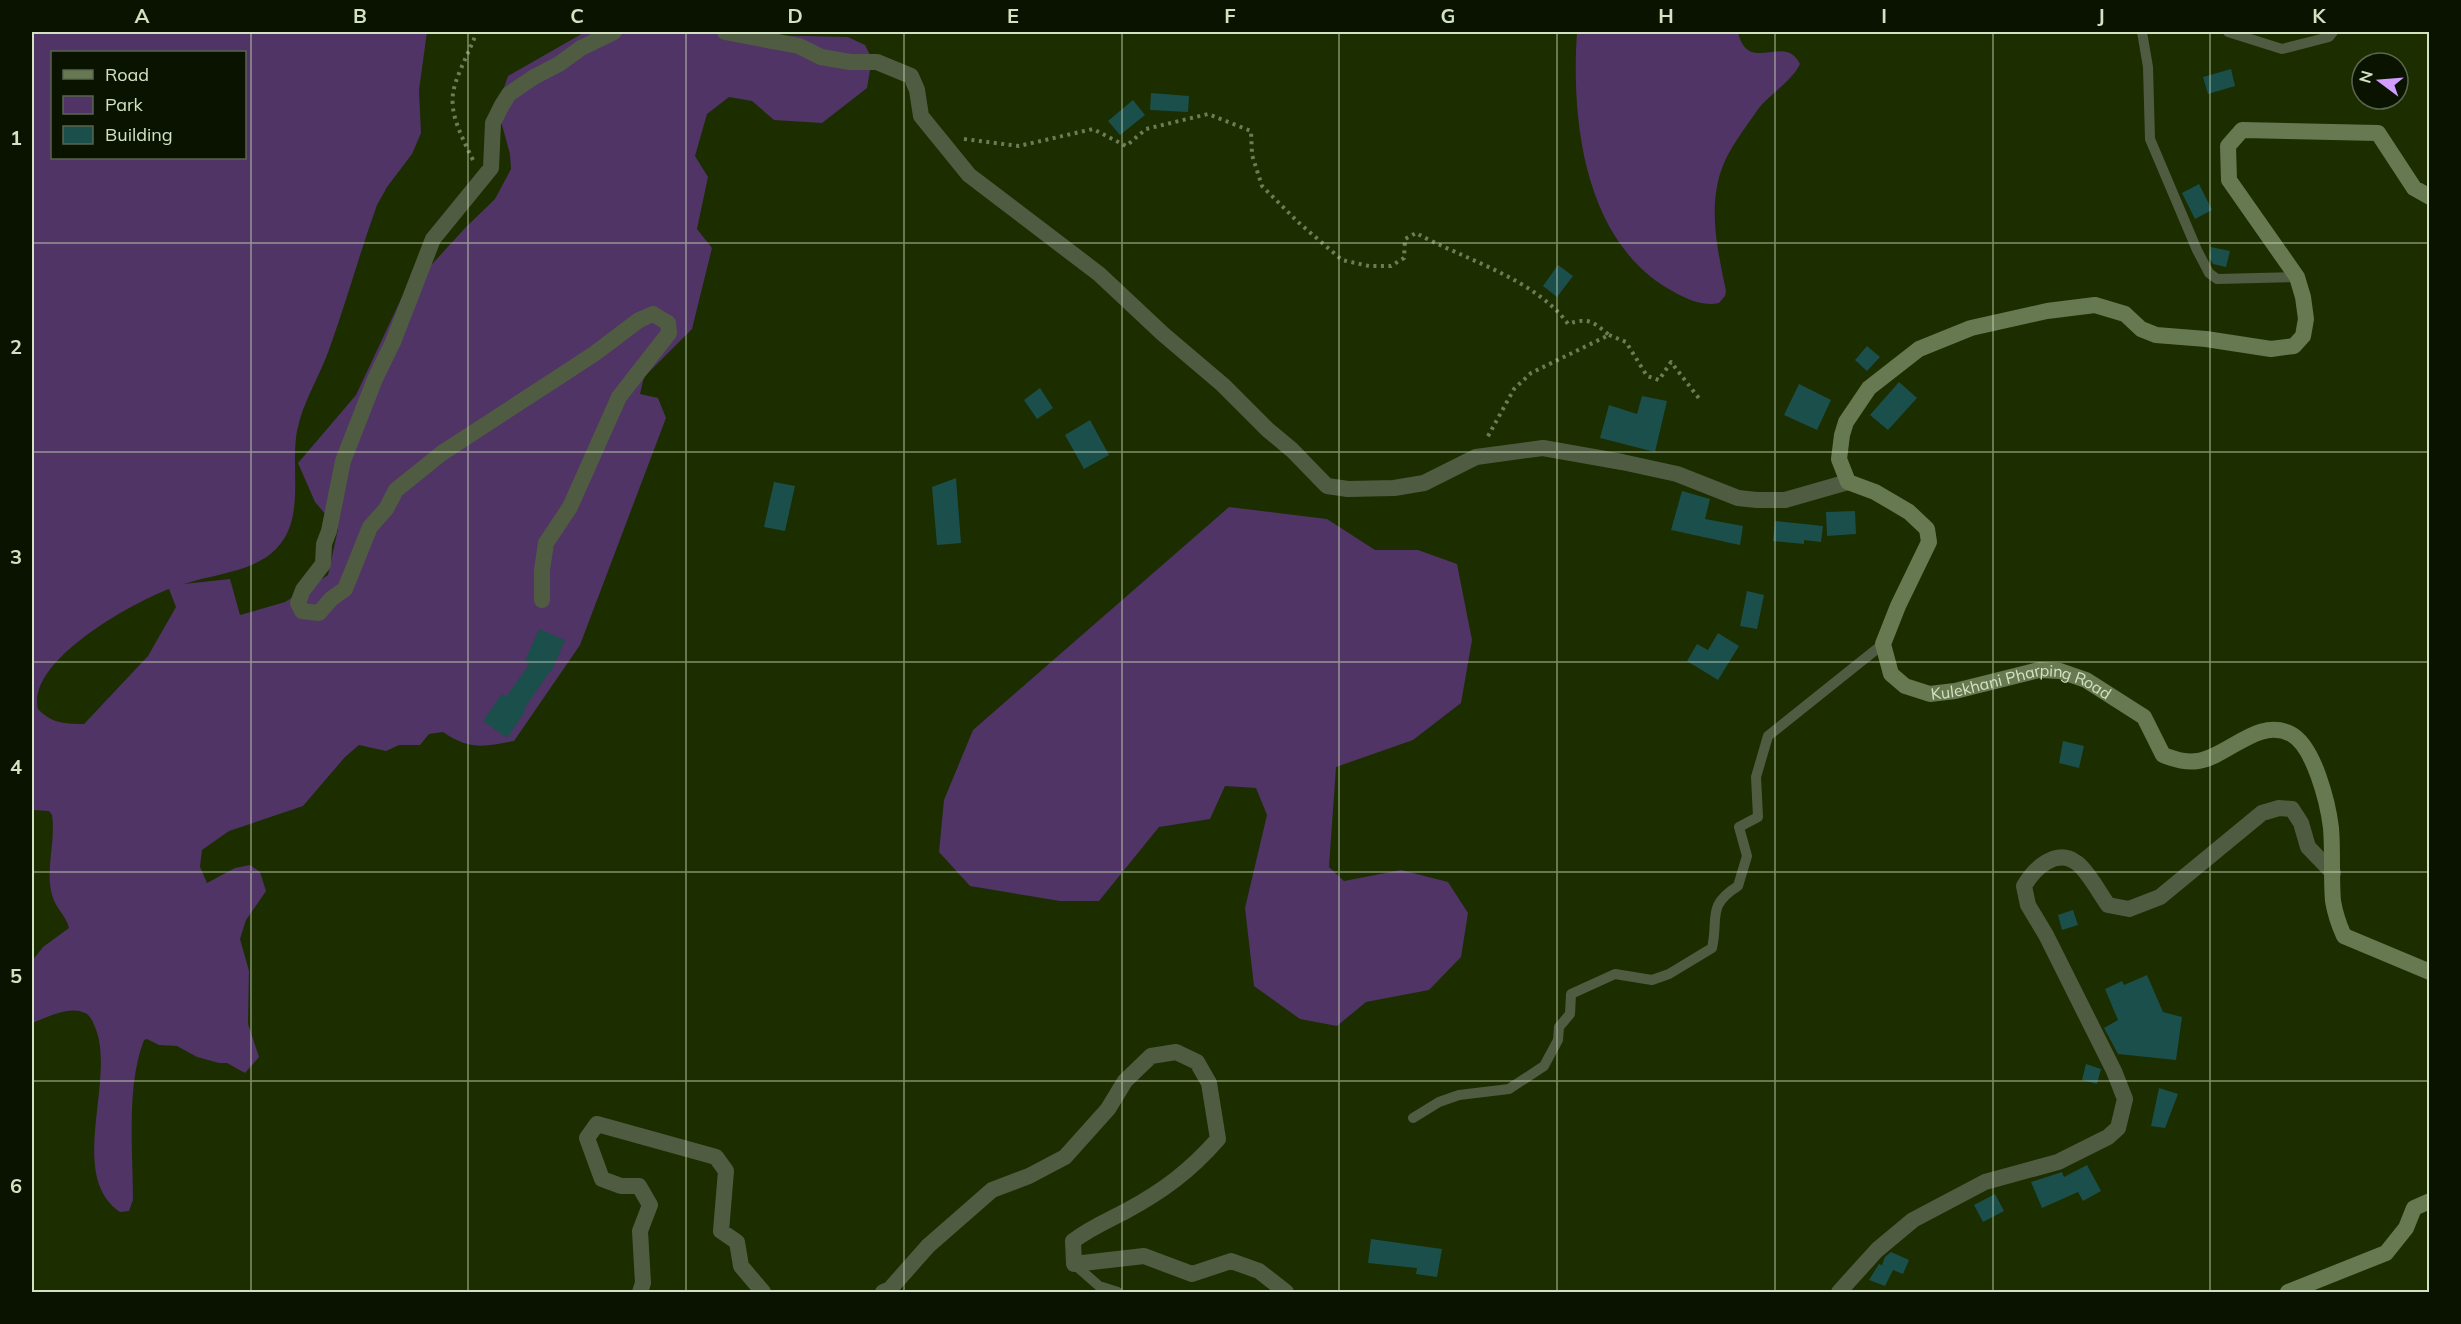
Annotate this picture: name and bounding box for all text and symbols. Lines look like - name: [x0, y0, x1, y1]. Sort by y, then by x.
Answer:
- text: A: [135, 3, 150, 28]
- text: B: [353, 3, 367, 28]
- text: C: [570, 3, 584, 28]
- text: D: [787, 3, 803, 28]
- text: E: [1007, 3, 1019, 28]
- text: F: [1224, 3, 1236, 28]
- text: G: [1441, 3, 1455, 28]
- text: H: [1658, 3, 1674, 28]
- text: I: [1881, 3, 1887, 28]
- text: J: [2097, 3, 2105, 28]
- text: K: [2312, 3, 2326, 28]
- legend: [51, 51, 246, 159]
- north arrow: [2350, 51, 2410, 111]
- text: Road: [105, 63, 149, 86]
- text: N: [2354, 68, 2377, 85]
- text: Park: [105, 93, 144, 116]
- text: Building: [105, 123, 173, 146]
- text: 1: [10, 125, 22, 150]
- text: 2: [10, 334, 22, 359]
- text: 3: [10, 544, 22, 569]
- street label: Kulekhani Pharping Road: [1930, 660, 2115, 704]
- text: 4: [10, 754, 22, 779]
- text: 5: [10, 963, 22, 988]
- text: 6: [10, 1173, 22, 1198]

